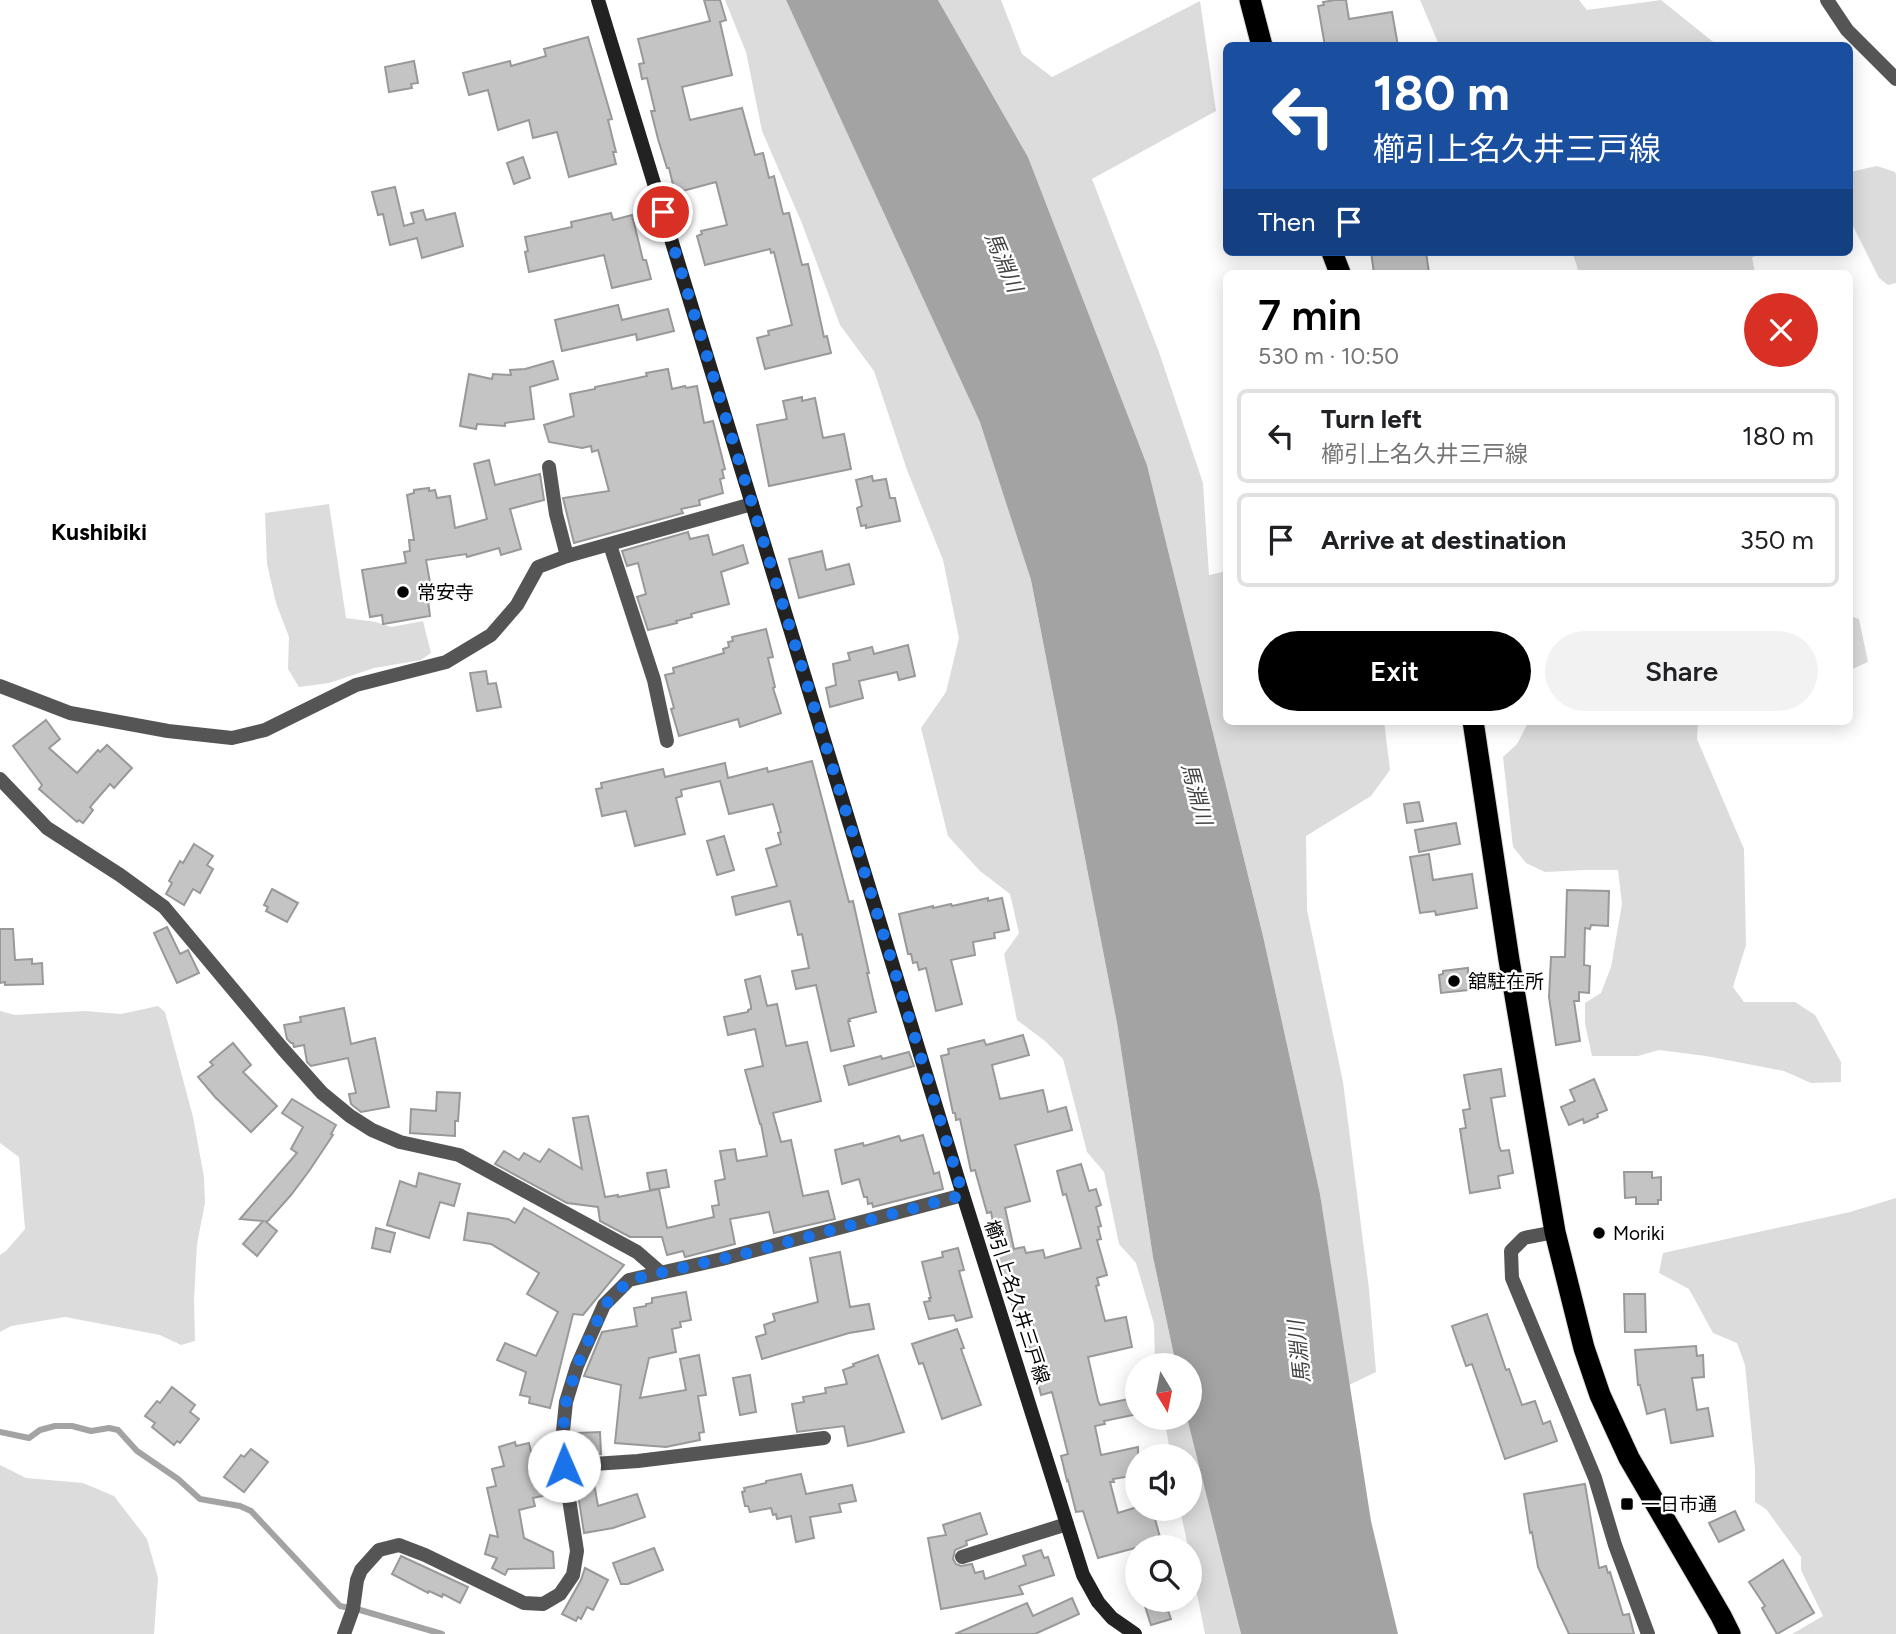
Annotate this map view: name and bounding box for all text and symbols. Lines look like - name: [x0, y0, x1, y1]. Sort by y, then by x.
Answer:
- text: 180 m: [1373, 63, 1510, 122]
- icon: left: [1258, 70, 1349, 161]
- text: 櫛引上名久井三戸線: [1373, 130, 1661, 168]
- pin: [633, 182, 693, 242]
- icon: arrive: [644, 193, 682, 231]
- icon: arrive: [1330, 203, 1368, 241]
- text: Then: [1258, 206, 1316, 238]
- water label: 馬淵川: [980, 228, 1029, 298]
- text: 7 min: [1258, 290, 1362, 341]
- button: close: [1744, 293, 1818, 367]
- text: 530 m · 10:50: [1258, 342, 1399, 370]
- text: Turn left: [1321, 403, 1422, 435]
- icon: left: [1262, 417, 1300, 455]
- text: 180 m: [1742, 420, 1814, 452]
- text: 櫛引上名久井三戸線: [1321, 440, 1528, 468]
- district label: Kushibiki: [51, 518, 147, 546]
- icon: arrive: [1262, 521, 1300, 559]
- text: Arrive at destination: [1321, 524, 1566, 556]
- text: 350 m: [1740, 524, 1814, 556]
- place label: 常安寺: [417, 581, 474, 604]
- marker: 常安寺: [395, 584, 411, 600]
- button: Exit: [1258, 631, 1531, 711]
- button: Share: [1545, 631, 1818, 711]
- water label: 馬淵川: [1177, 760, 1218, 830]
- place label: 舘駐在所: [1468, 970, 1544, 993]
- marker: 舘駐在所: [1446, 973, 1462, 989]
- street label: 櫛引上名久井三戸線: [980, 1217, 1054, 1387]
- place label: Moriki: [1613, 1222, 1665, 1245]
- marker: Moriki: [1591, 1225, 1607, 1241]
- water label: 馬淵川: [1283, 1317, 1315, 1385]
- north arrow: [1125, 1353, 1202, 1430]
- map controls: [1125, 1353, 1202, 1612]
- position arrow: [527, 1429, 601, 1503]
- button: sound: [1125, 1444, 1202, 1521]
- place label: 一日市通: [1641, 1493, 1717, 1516]
- marker: 一日市通: [1619, 1496, 1635, 1512]
- button: search: [1125, 1535, 1202, 1612]

